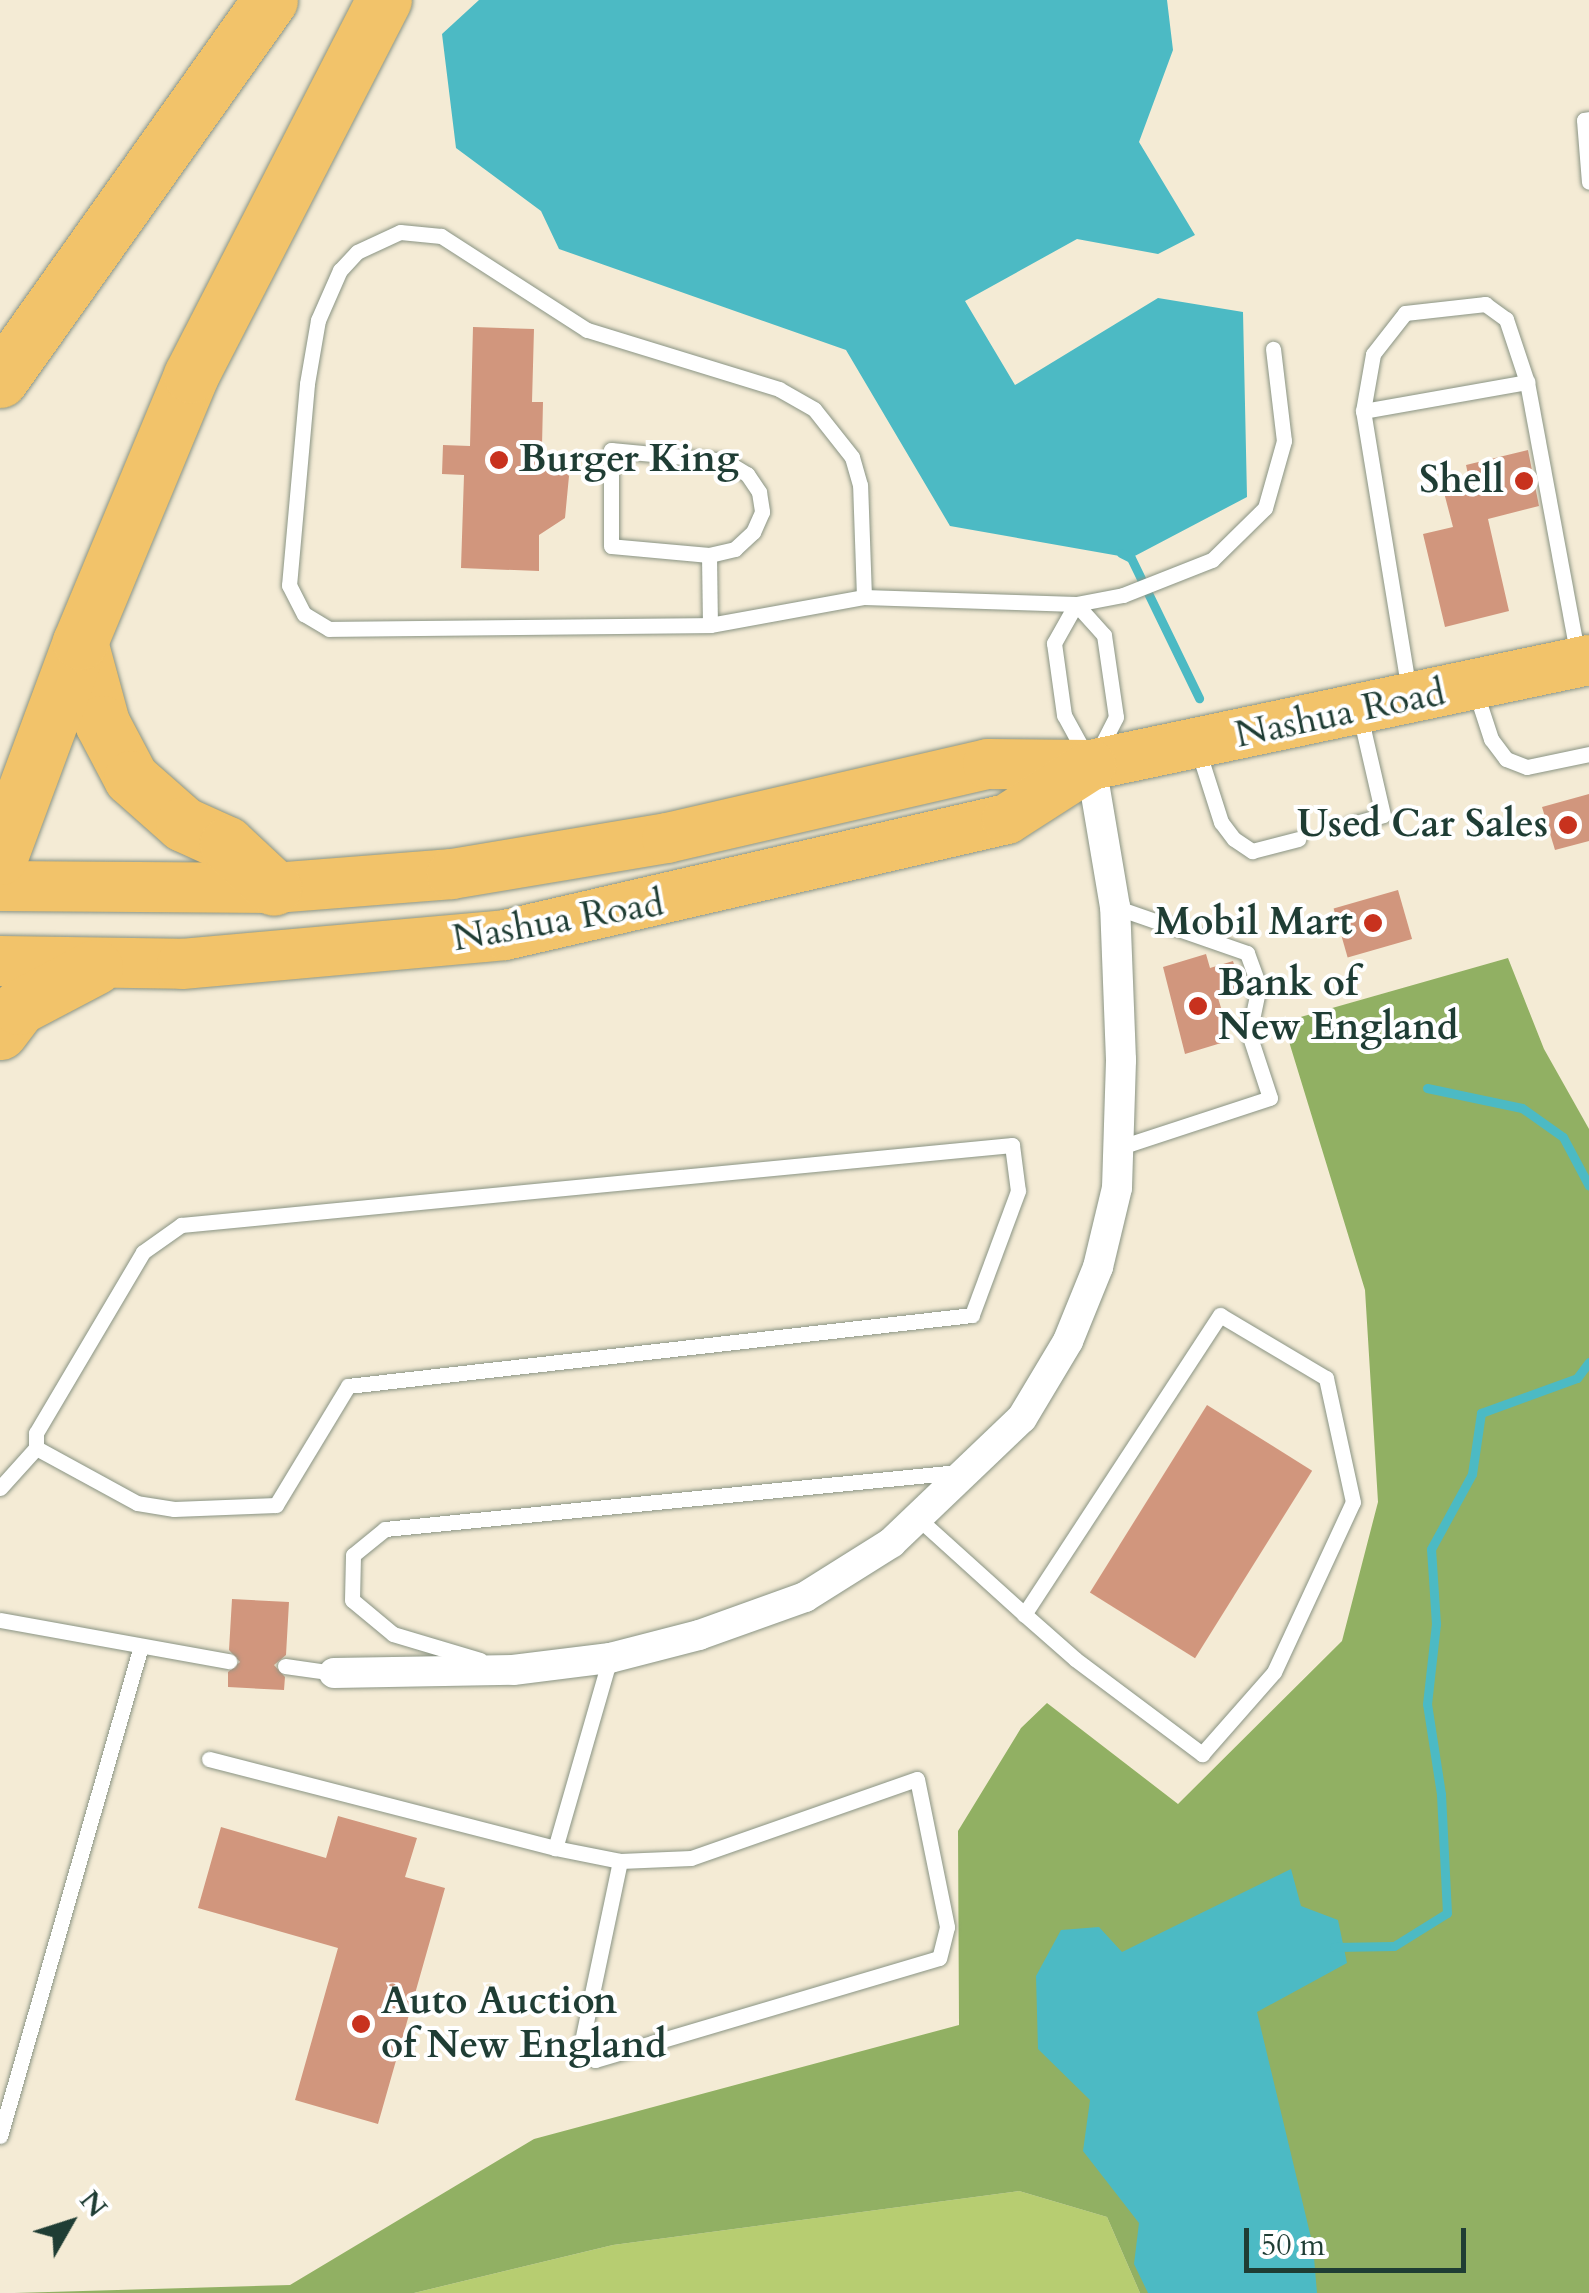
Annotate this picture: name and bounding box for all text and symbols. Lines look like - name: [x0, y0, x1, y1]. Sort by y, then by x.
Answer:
- place label: Burger King: [519, 437, 739, 483]
- marker: Burger King: [488, 449, 510, 471]
- place label: Shell: [1419, 458, 1504, 504]
- marker: Shell: [1513, 470, 1535, 492]
- street label: Nashua Road: [1231, 670, 1449, 758]
- place label: Used Car Sales: [1297, 802, 1548, 848]
- marker: Used Car Sales: [1557, 814, 1579, 836]
- street label: Nashua Road: [449, 880, 667, 962]
- place label: Mobil Mart: [1154, 900, 1353, 946]
- marker: Mobil Mart: [1362, 912, 1384, 934]
- place label: Bank of New England: [1218, 961, 1458, 1050]
- marker: Bank of New England: [1187, 995, 1209, 1017]
- place label: Auto Auction of New England: [381, 1979, 667, 2068]
- marker: Auto Auction of New England: [350, 2013, 372, 2035]
- north arrow: [20, 2173, 120, 2273]
- text: N: [71, 2183, 116, 2226]
- scale bar: [1249, 2208, 1472, 2270]
- text: 50 m: [1261, 2225, 1325, 2266]

